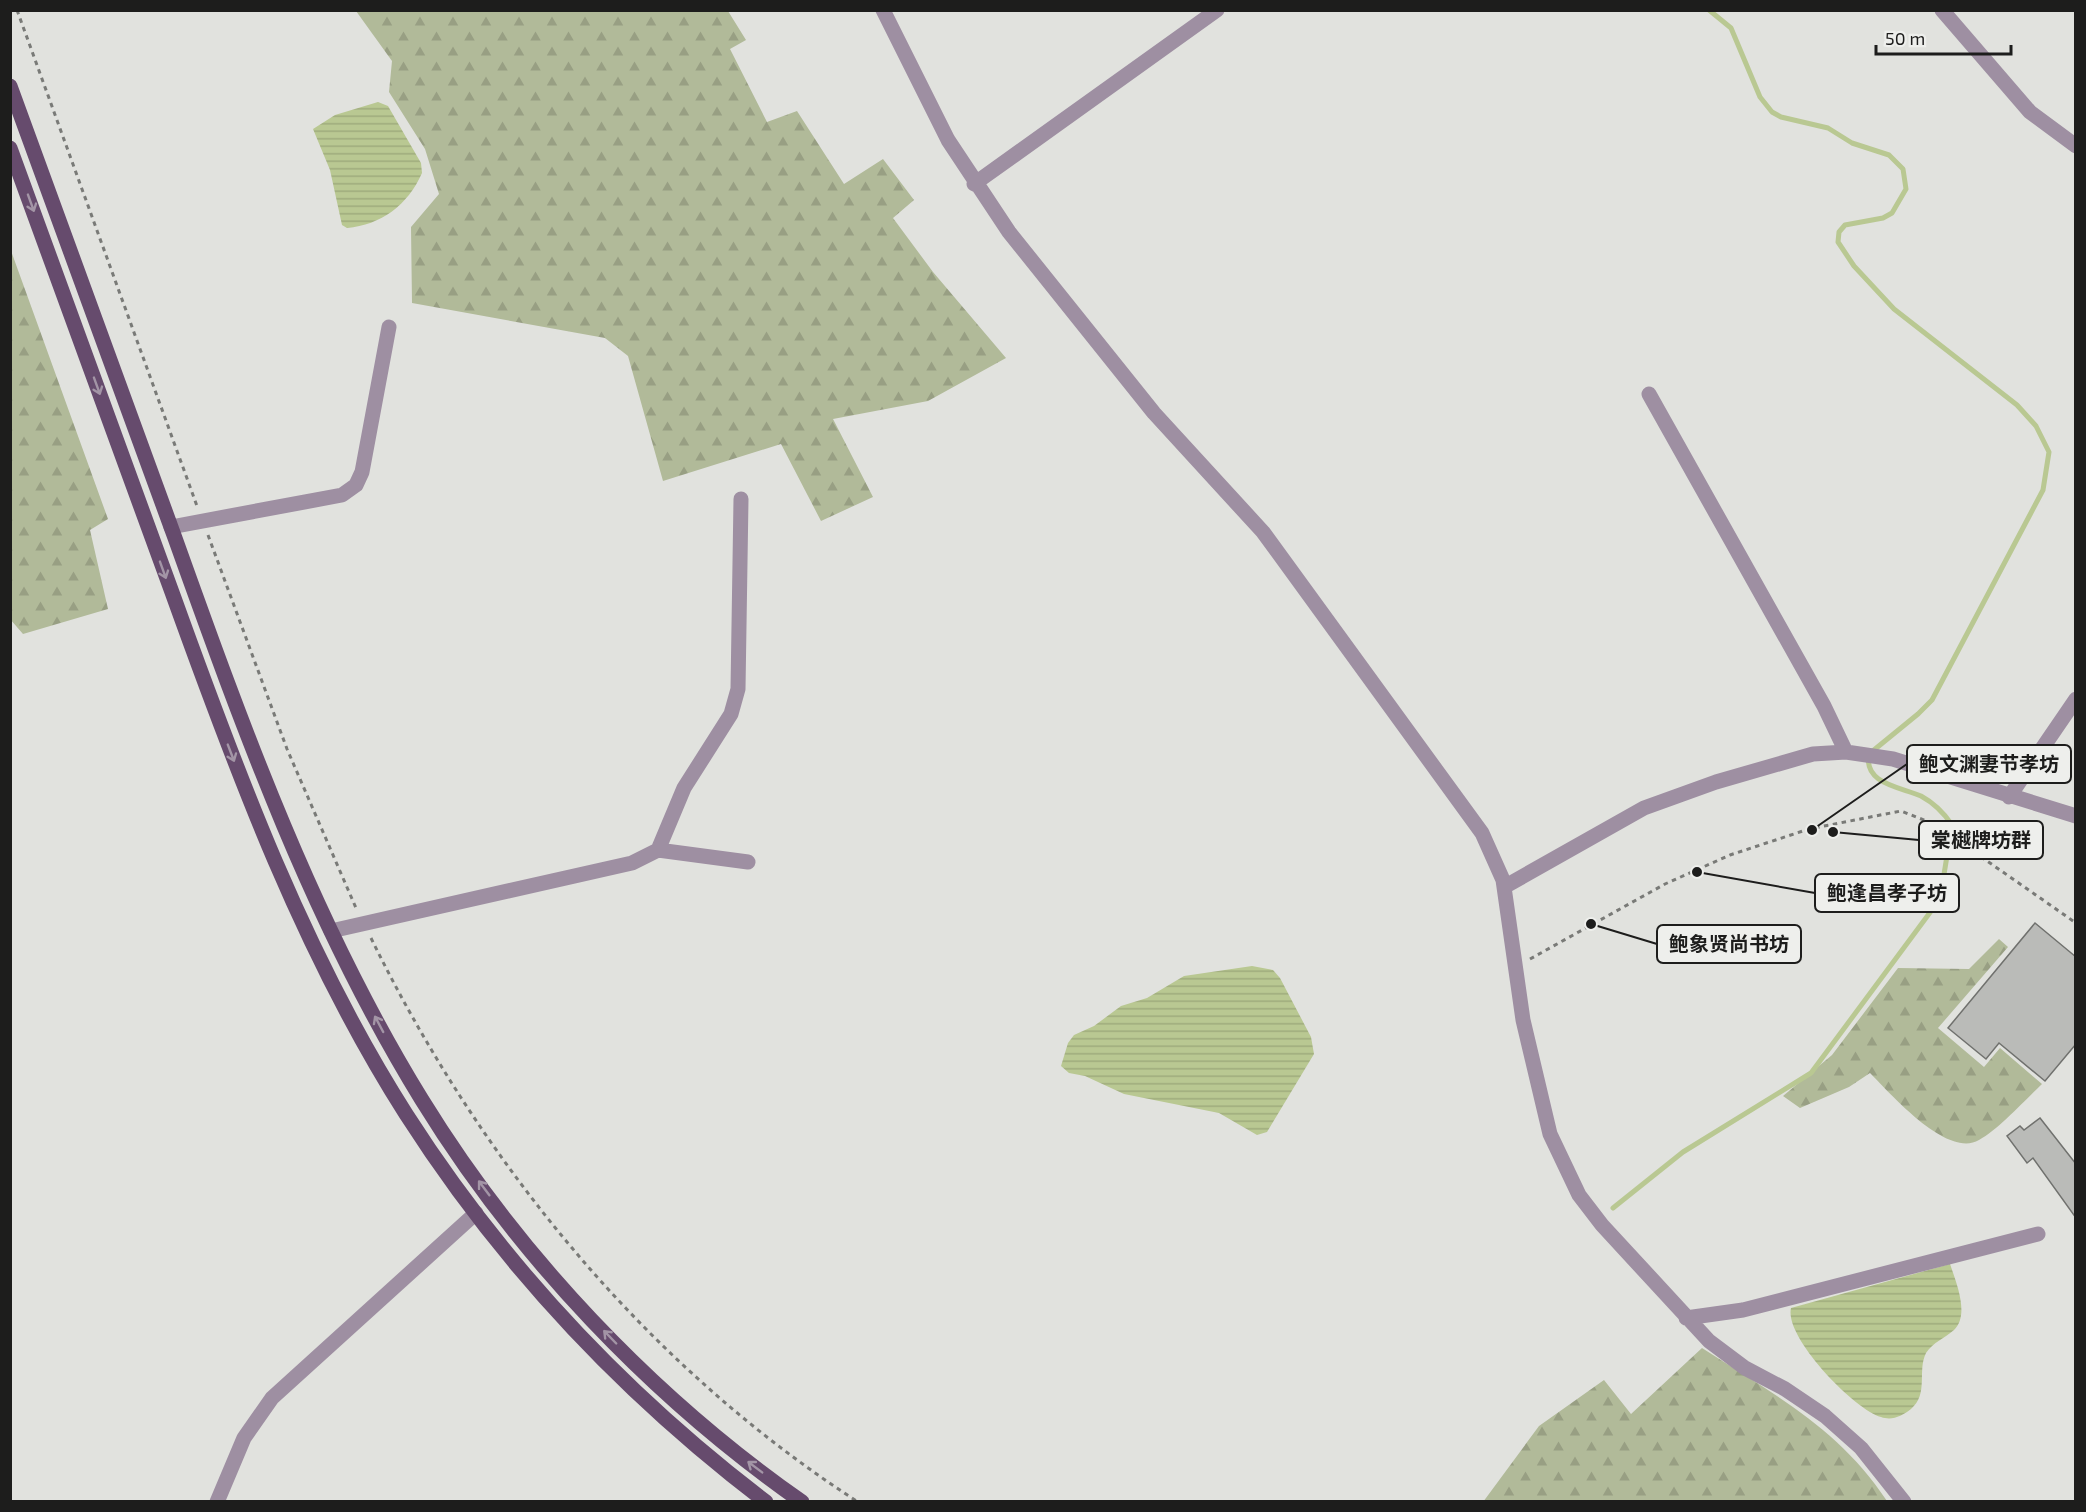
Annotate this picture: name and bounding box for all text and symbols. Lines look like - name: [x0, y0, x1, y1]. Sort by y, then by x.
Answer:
- scale bar: [1876, 18, 2011, 56]
- text: 50 m: [1885, 27, 1925, 49]
- one-way arrow: [26, 193, 37, 212]
- one-way arrow: [92, 376, 103, 395]
- one-way arrow: [159, 560, 170, 578]
- one-way arrow: [226, 743, 237, 761]
- callout: 鲍文渊妻节孝坊: [1907, 745, 2071, 783]
- text: 鲍文渊妻节孝坊: [1919, 751, 2059, 775]
- callout: 棠樾牌坊群: [1919, 821, 2043, 859]
- text: 棠樾牌坊群: [1931, 827, 2031, 851]
- callout: 鲍逢昌孝子坊: [1815, 874, 1959, 912]
- text: 鲍逢昌孝子坊: [1827, 880, 1947, 904]
- callout: 鲍象贤尚书坊: [1657, 925, 1801, 963]
- text: 鲍象贤尚书坊: [1669, 931, 1789, 955]
- one-way arrow: [373, 1016, 385, 1033]
- one-way arrow: [477, 1181, 490, 1197]
- one-way arrow: [603, 1329, 617, 1344]
- one-way arrow: [747, 1461, 763, 1474]

